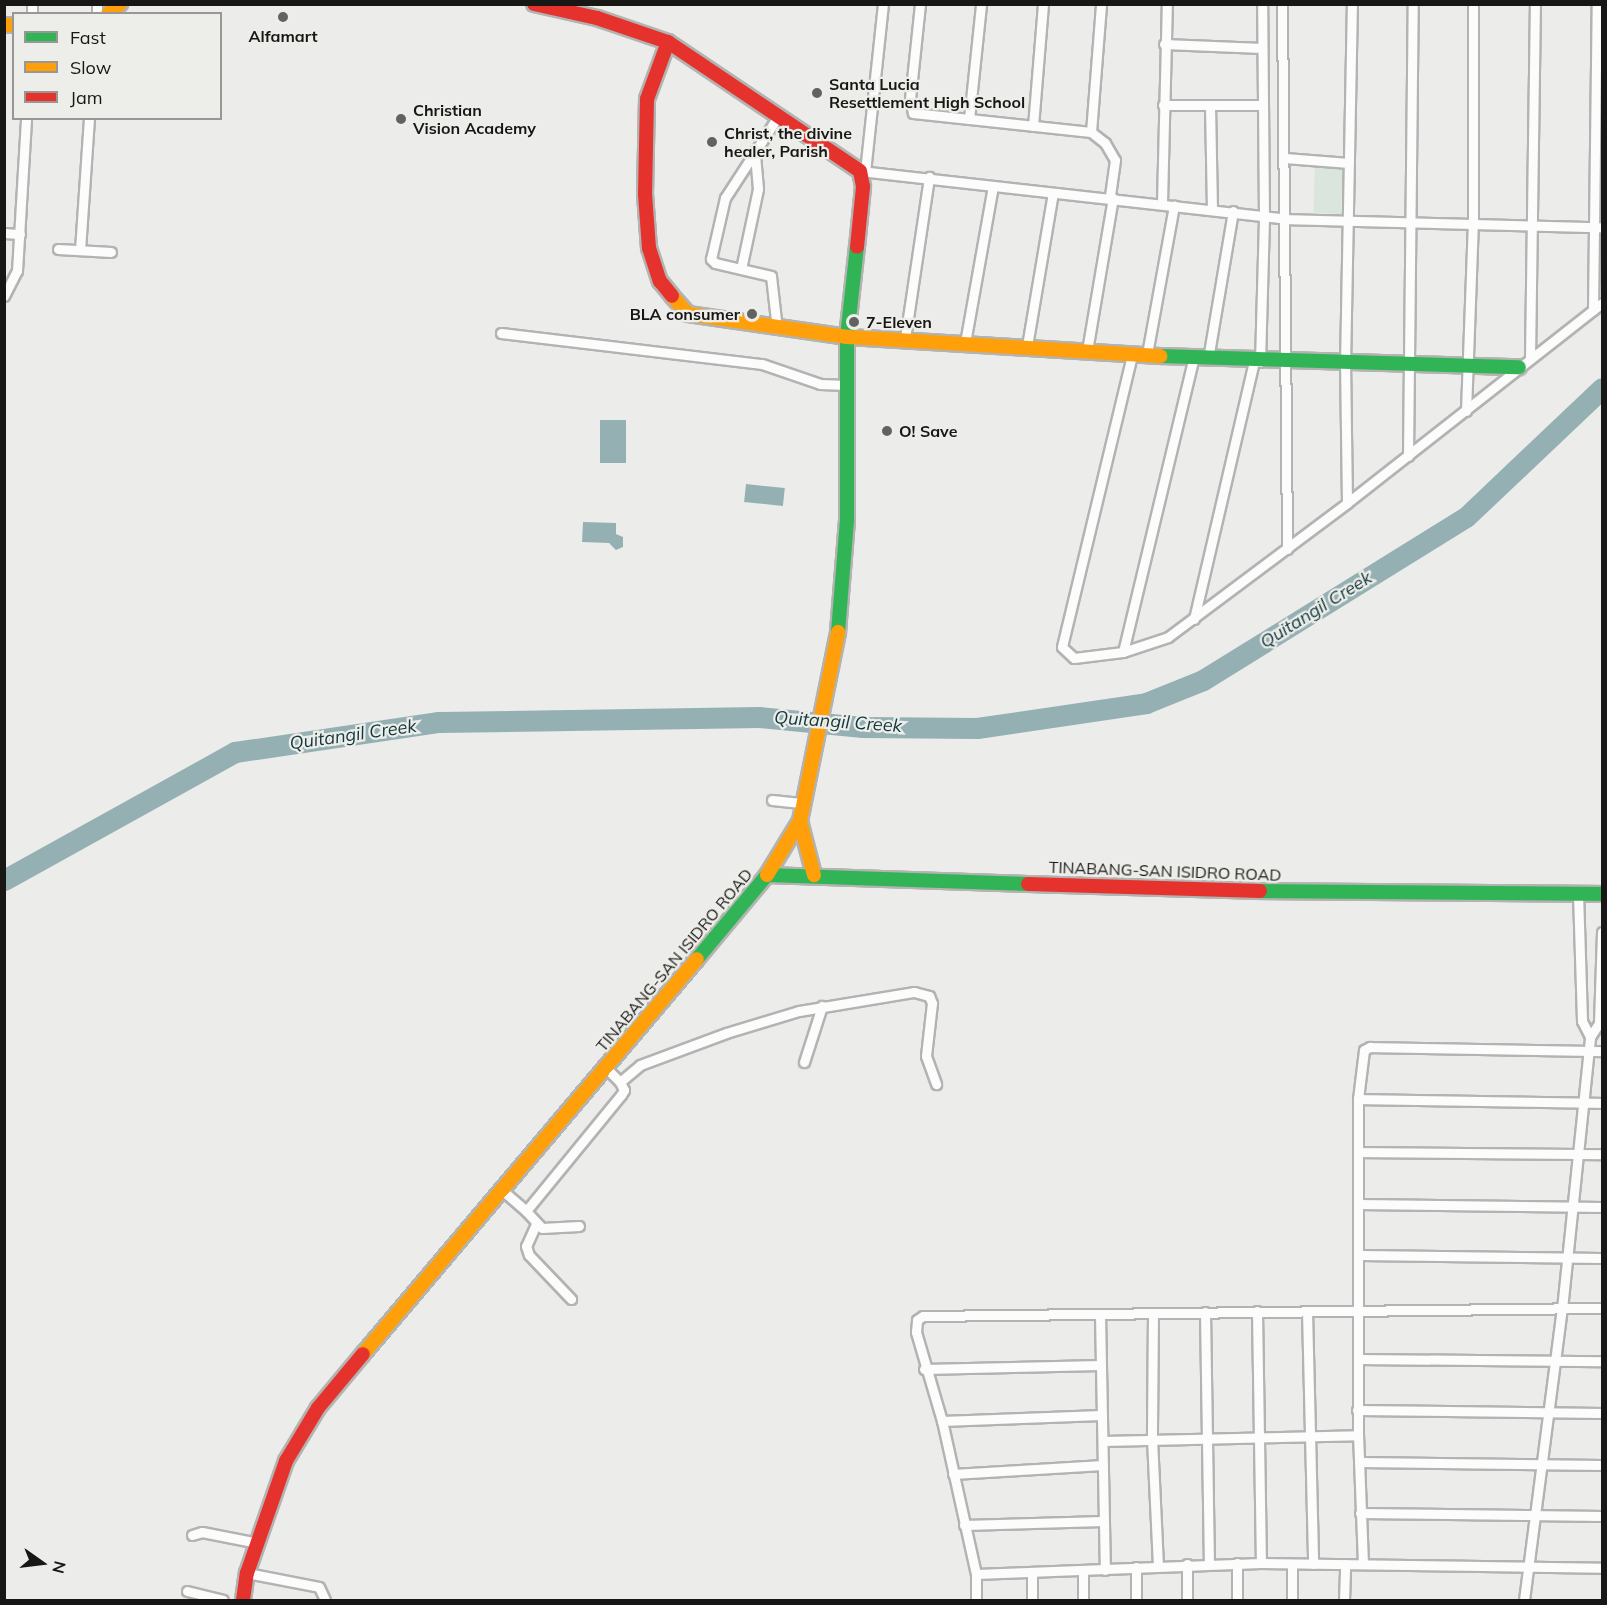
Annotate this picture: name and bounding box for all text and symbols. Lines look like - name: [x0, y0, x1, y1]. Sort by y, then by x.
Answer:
- marker: Alfamart: [276, 10, 290, 24]
- legend: [12, 12, 222, 120]
- text: Fast: [70, 26, 106, 49]
- place label: Alfamart: [248, 26, 318, 46]
- text: Slow: [70, 56, 111, 79]
- place label: Santa Lucia Resettlement High School: [829, 74, 1025, 112]
- text: Jam: [70, 86, 103, 109]
- marker: Santa Lucia Resettlement High School: [810, 86, 824, 100]
- place label: Christian Vision Academy: [413, 100, 536, 138]
- marker: Christian Vision Academy: [394, 112, 408, 126]
- place label: Christ, the divine healer, Parish: [724, 123, 852, 161]
- marker: Christ, the divine healer, Parish: [705, 135, 719, 149]
- place label: BLA consumer: [630, 304, 740, 324]
- marker: BLA consumer: [745, 307, 759, 321]
- place label: 7-Eleven: [866, 312, 932, 332]
- marker: 7-Eleven: [847, 315, 861, 329]
- place label: O! Save: [899, 421, 957, 441]
- marker: O! Save: [880, 424, 894, 438]
- water label: Quitangil Creek: [1256, 567, 1376, 653]
- water label: Quitangil Creek: [773, 707, 903, 737]
- water label: Quitangil Creek: [288, 715, 418, 755]
- street label: TINABANG-SAN ISIDRO ROAD: [1048, 857, 1282, 885]
- street label: TINABANG-SAN ISIDRO ROAD: [592, 865, 756, 1055]
- north arrow: [12, 1533, 72, 1593]
- text: N: [48, 1559, 71, 1576]

